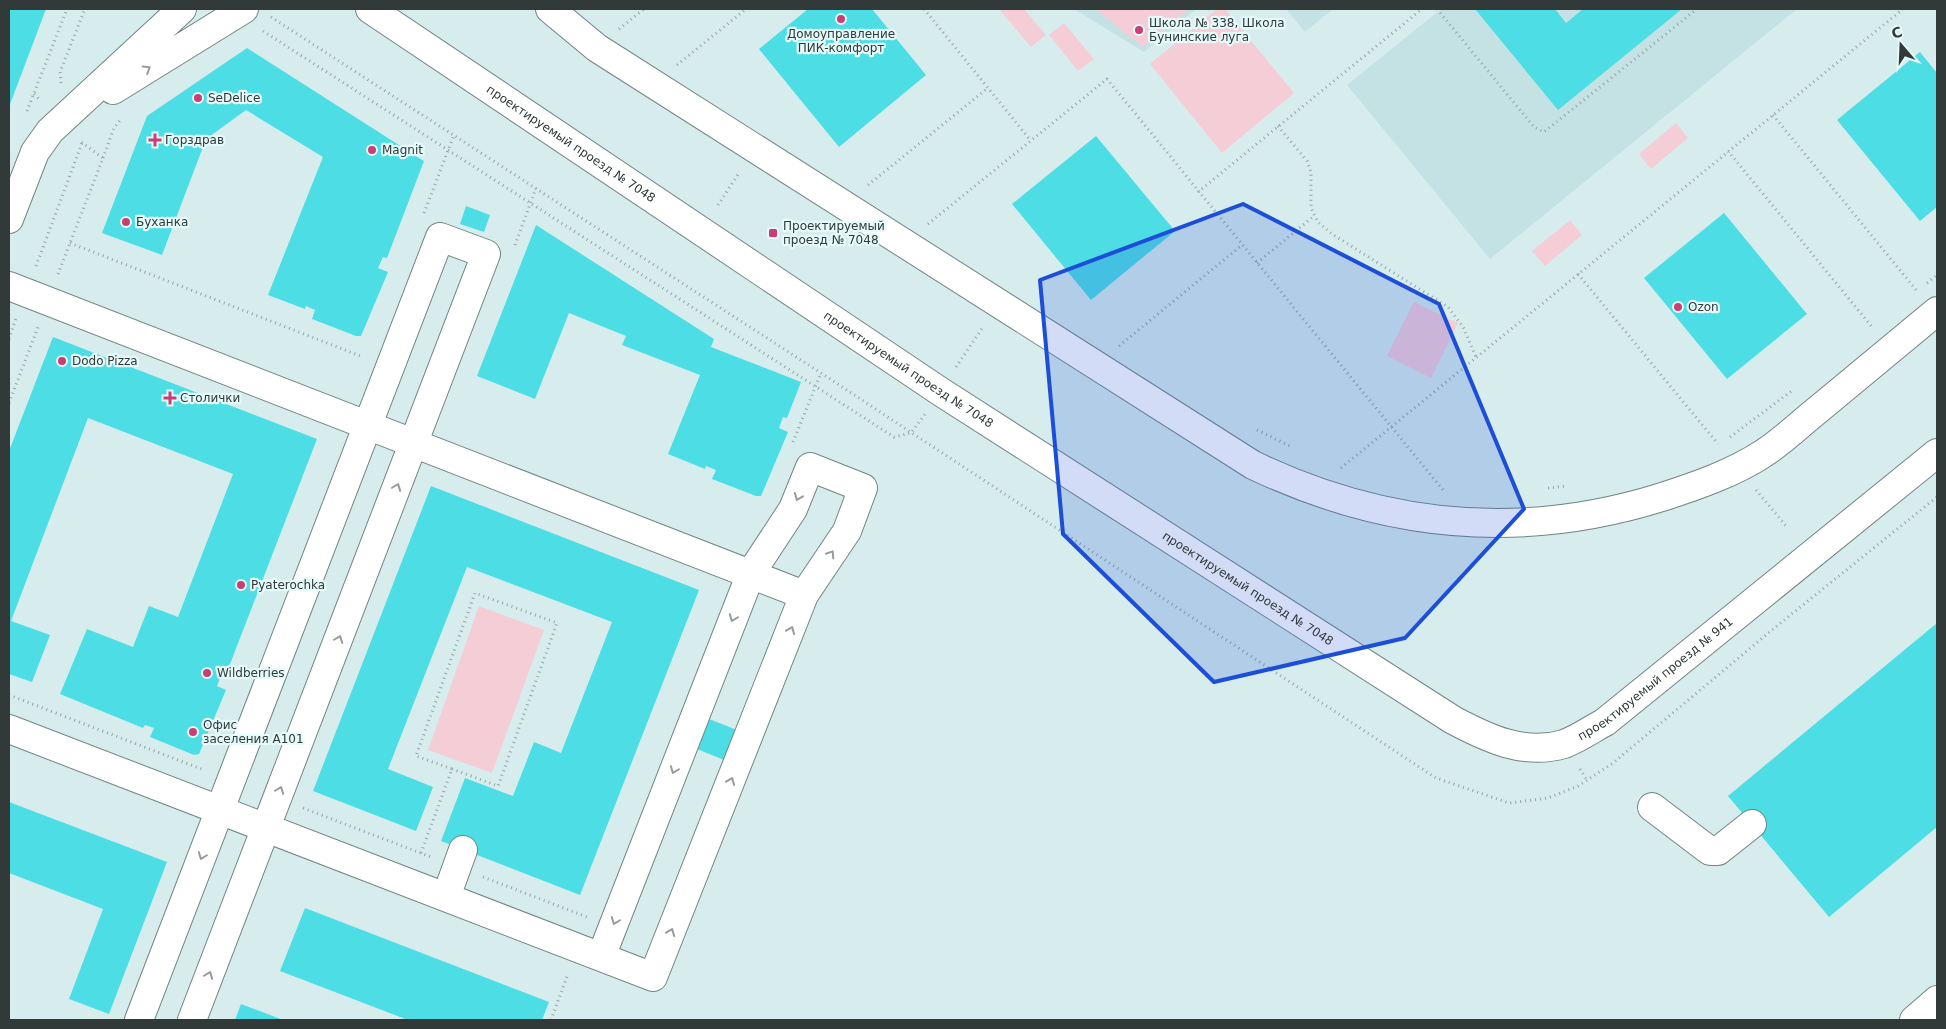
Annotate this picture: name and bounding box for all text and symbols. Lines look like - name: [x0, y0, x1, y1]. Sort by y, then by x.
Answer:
- marker: Домоуправление ПИК-комфорт: [835, 13, 847, 25]
- place label: Школа № 338, Школа Бунинские луга: [1149, 16, 1285, 44]
- north arrow: [1876, 20, 1926, 70]
- text: С: [1889, 23, 1904, 42]
- marker: Школа № 338, Школа Бунинские луга: [1133, 24, 1145, 36]
- place label: Домоуправление ПИК-комфорт: [787, 27, 895, 55]
- one-way arrow: [141, 65, 150, 75]
- street label: проектируемый проезд № 7048: [484, 82, 658, 205]
- place label: SeDelice: [208, 91, 260, 105]
- marker: SeDelice: [192, 92, 204, 104]
- place label: Горздрав: [165, 133, 224, 147]
- marker: Горздрав: [149, 134, 161, 146]
- place label: Magnit: [382, 143, 423, 157]
- marker: Magnit: [366, 144, 378, 156]
- place label: Буханка: [136, 215, 188, 229]
- marker: Буханка: [120, 216, 132, 228]
- place label: Проектируемый проезд № 7048: [783, 219, 885, 247]
- marker: Проектируемый проезд № 7048: [767, 227, 779, 239]
- place label: Ozon: [1688, 300, 1719, 314]
- marker: Ozon: [1672, 301, 1684, 313]
- street label: проектируемый проезд № 7048: [821, 308, 996, 431]
- place label: Dodo Pizza: [72, 354, 138, 368]
- marker: Dodo Pizza: [56, 355, 68, 367]
- place label: Столички: [180, 391, 240, 405]
- marker: Столички: [164, 392, 176, 404]
- one-way arrow: [391, 483, 401, 492]
- one-way arrow: [794, 492, 804, 500]
- street label: проектируемый проезд № 7048: [1160, 529, 1336, 648]
- one-way arrow: [825, 550, 834, 560]
- place label: Pyaterochka: [251, 578, 325, 592]
- marker: Pyaterochka: [235, 579, 247, 591]
- one-way arrow: [729, 614, 739, 622]
- street label: проектируемый проезд № 941: [1575, 614, 1736, 743]
- one-way arrow: [785, 626, 795, 634]
- one-way arrow: [332, 635, 343, 644]
- place label: Wildberries: [217, 666, 285, 680]
- marker: Wildberries: [201, 667, 213, 679]
- place label: Офис заселения А101: [203, 718, 304, 746]
- marker: Офис заселения А101: [187, 726, 199, 738]
- one-way arrow: [670, 765, 680, 774]
- one-way arrow: [725, 777, 735, 785]
- one-way arrow: [274, 787, 284, 795]
- one-way arrow: [198, 851, 208, 860]
- one-way arrow: [611, 916, 621, 925]
- one-way arrow: [665, 928, 675, 937]
- one-way arrow: [203, 971, 213, 980]

